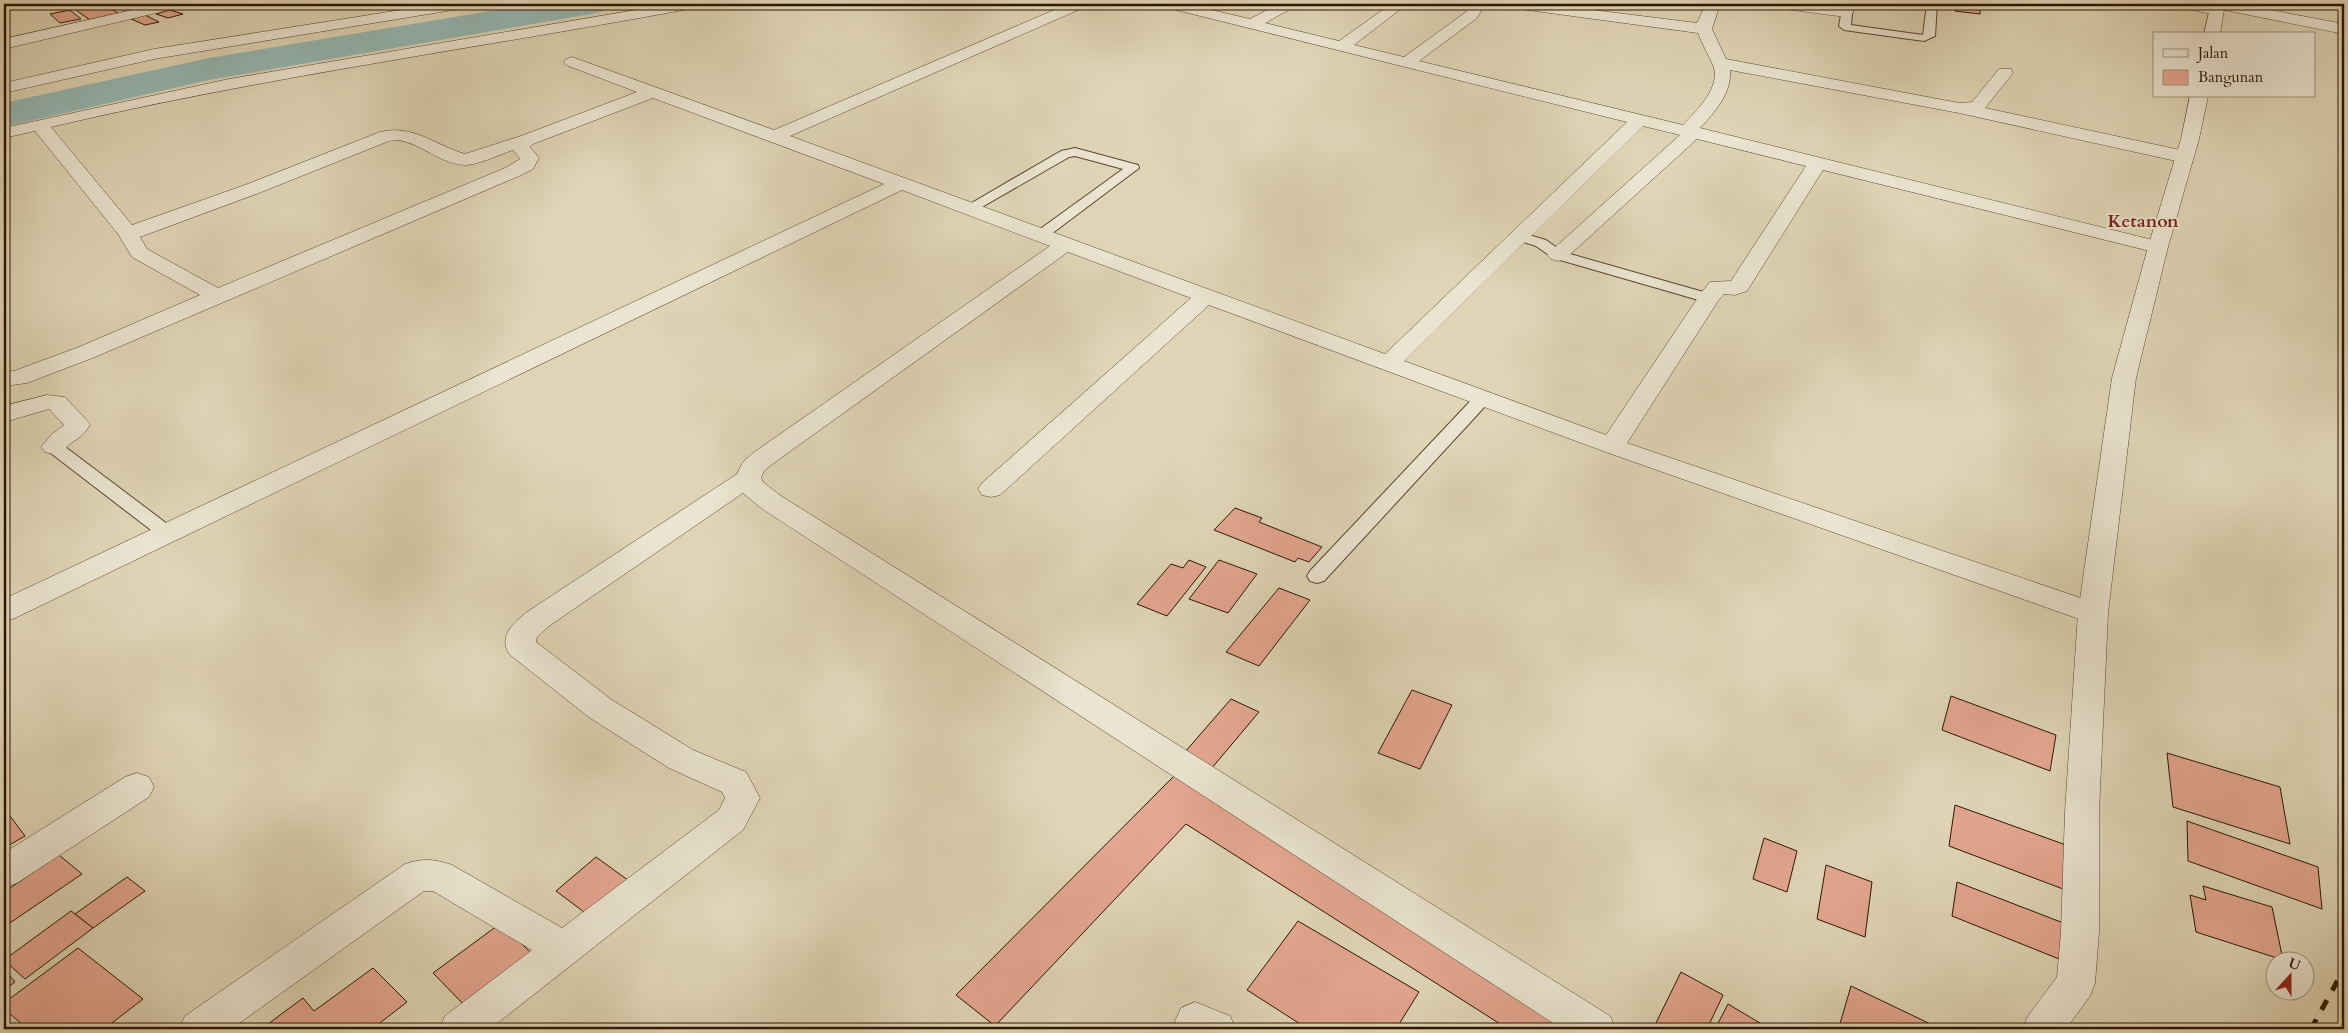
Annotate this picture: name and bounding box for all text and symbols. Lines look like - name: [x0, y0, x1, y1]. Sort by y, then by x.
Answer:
- legend: [2153, 32, 2316, 98]
- text: Jalan: [2196, 43, 2229, 63]
- text: Bangunan: [2198, 67, 2264, 87]
- district label: Ketanon: [2107, 209, 2179, 234]
- north arrow: [2266, 950, 2316, 1000]
- text: U: [2286, 953, 2304, 975]

